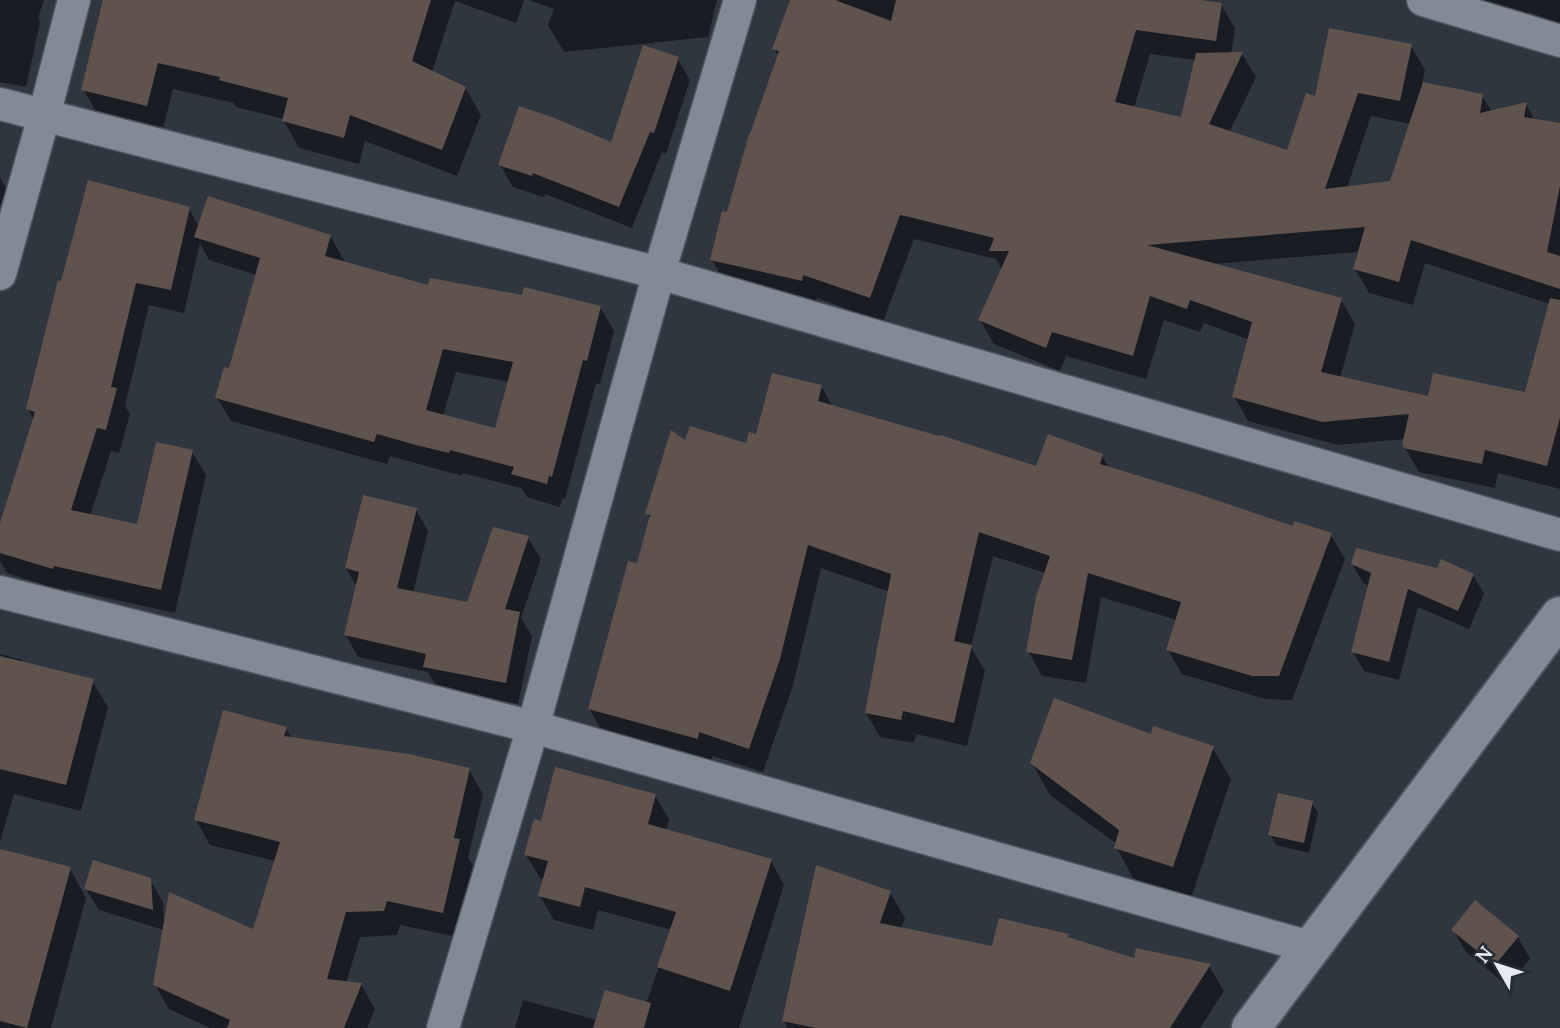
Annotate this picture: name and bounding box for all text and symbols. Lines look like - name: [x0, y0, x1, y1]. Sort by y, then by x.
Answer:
- north arrow: [1462, 930, 1532, 1000]
- text: N: [1470, 941, 1498, 968]

